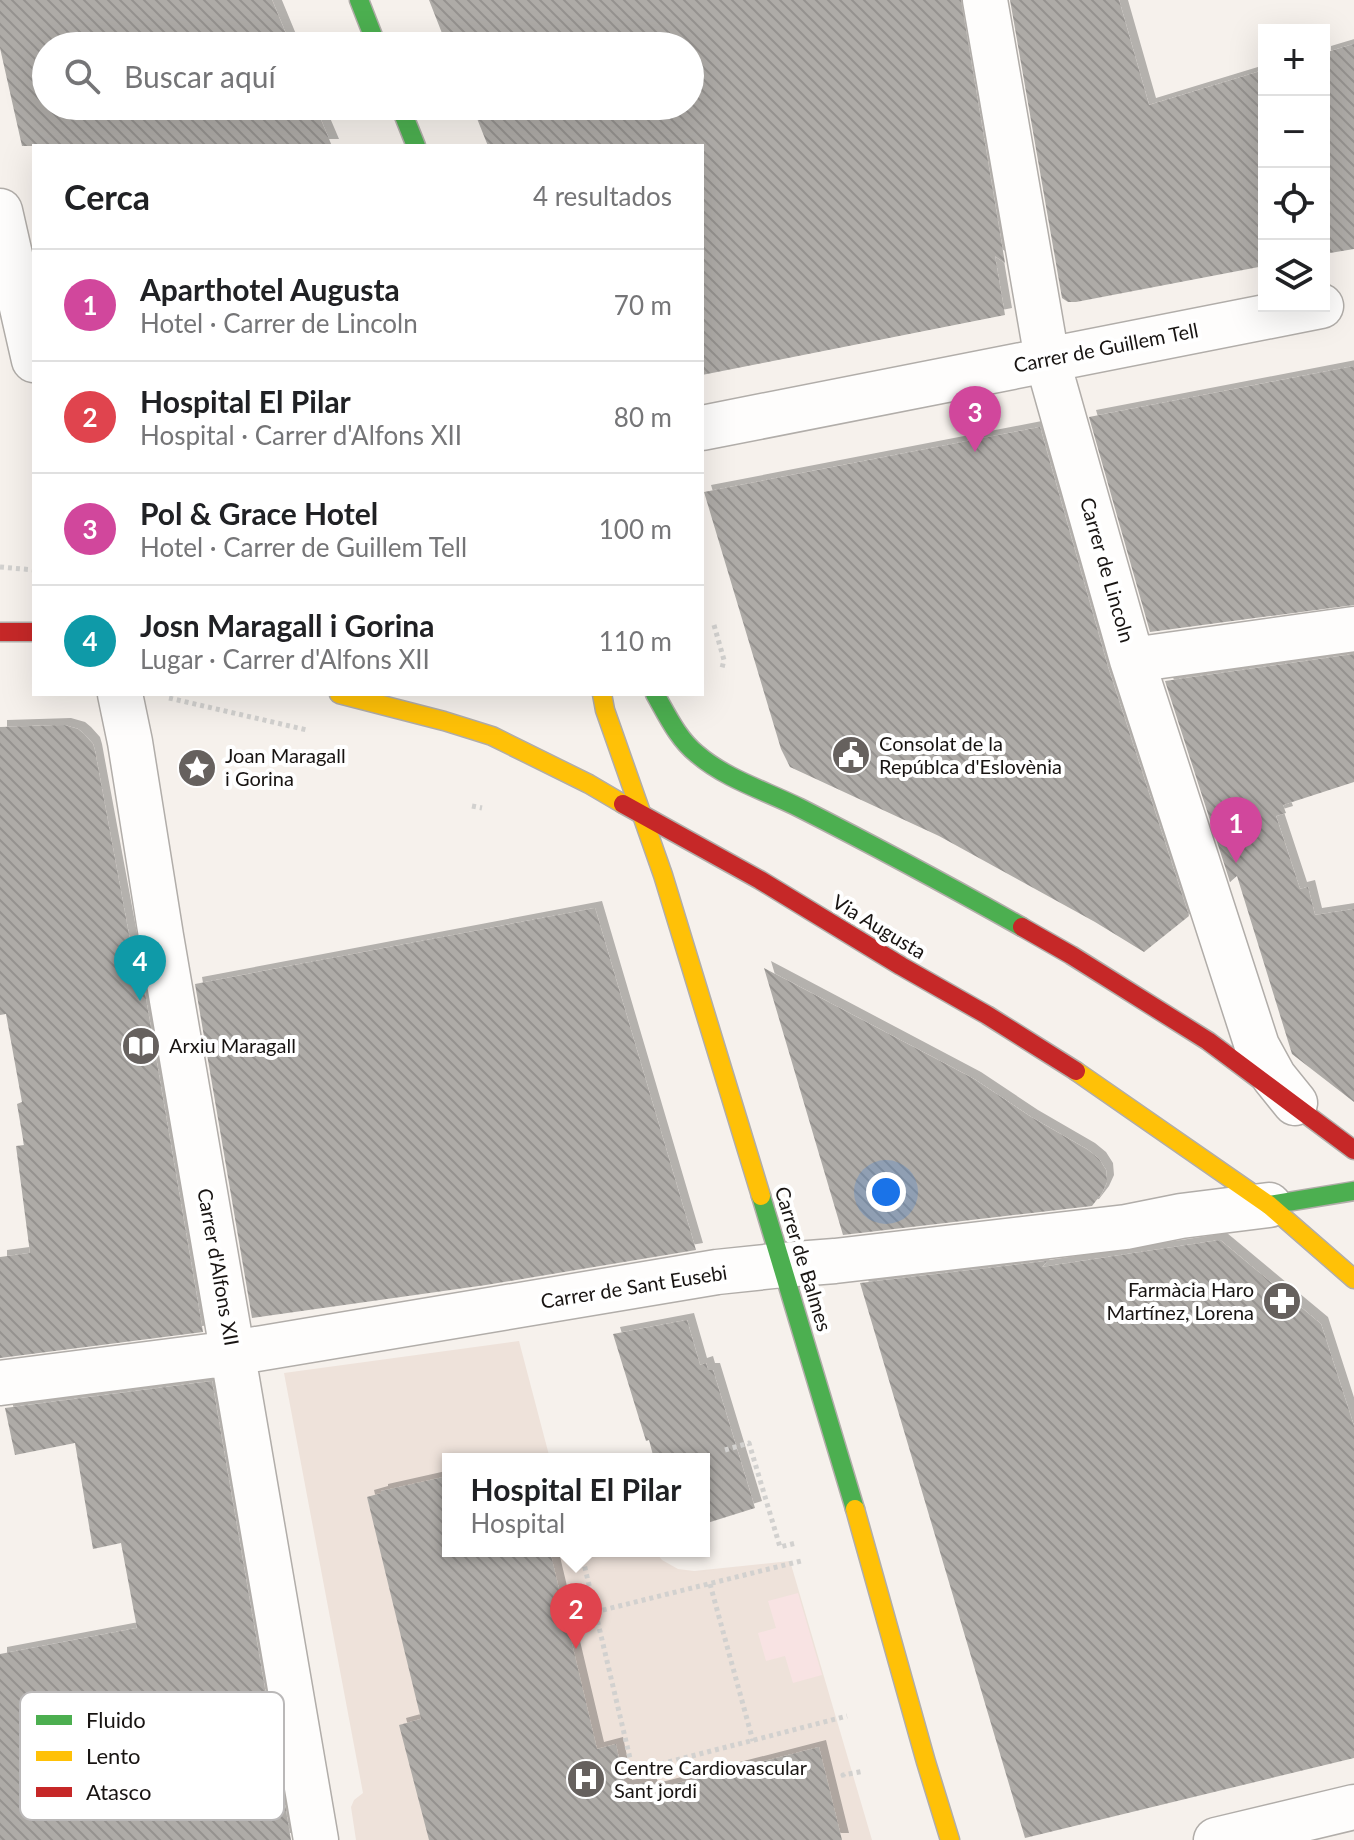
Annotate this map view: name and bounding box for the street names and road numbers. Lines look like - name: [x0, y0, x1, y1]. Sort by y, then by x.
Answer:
- street label: Carrer de Guillem Tell: [1011, 317, 1200, 377]
- street label: Carrer de Lincoln: [1076, 494, 1140, 645]
- street label: Via Augusta: [829, 889, 930, 963]
- street label: Carrer de Balmes: [771, 1183, 837, 1334]
- street label: Carrer d'Alfons XII: [193, 1186, 245, 1347]
- street label: Carrer de Sant Eusebi: [539, 1259, 729, 1313]

